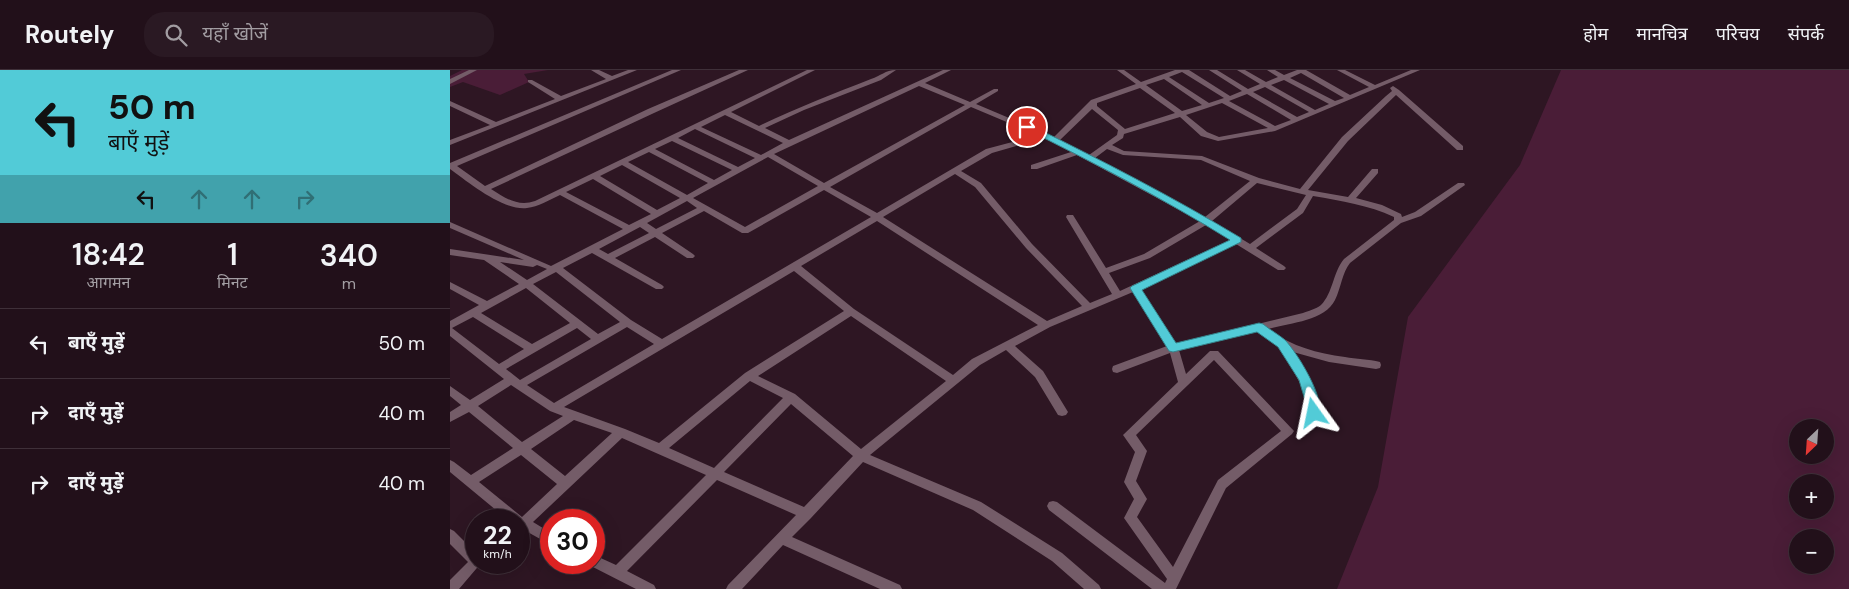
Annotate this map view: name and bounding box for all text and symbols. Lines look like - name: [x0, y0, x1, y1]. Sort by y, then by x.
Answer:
- search box: [144, 12, 494, 57]
- text: Routely: [25, 19, 114, 50]
- icon: search: [162, 21, 190, 49]
- text: यहाँ खोजें: [202, 21, 268, 46]
- text: होम: [1583, 22, 1608, 46]
- text: मानचित्र: [1636, 22, 1688, 46]
- text: परिचय: [1716, 22, 1760, 46]
- text: संपर्क: [1788, 22, 1824, 46]
- text: 50 m: [108, 84, 196, 130]
- icon: left: [25, 90, 90, 155]
- pin: [1006, 106, 1048, 148]
- icon: arrive: [1013, 113, 1041, 141]
- text: बाएँ मुड़ें: [108, 128, 169, 157]
- icon: left: [132, 185, 160, 213]
- icon: ahead: [185, 185, 213, 213]
- icon: ahead: [238, 185, 266, 213]
- icon: right: [291, 185, 319, 213]
- text: 18:42: [72, 235, 145, 274]
- text: 1: [227, 235, 238, 274]
- text: 340: [320, 236, 378, 275]
- text: आगमन: [87, 272, 130, 293]
- text: मिनट: [217, 272, 248, 293]
- text: m: [342, 273, 356, 294]
- icon: left: [25, 330, 53, 358]
- text: बाएँ मुड़ें: [68, 330, 125, 355]
- text: 50 m: [378, 331, 425, 356]
- position arrow: [1287, 386, 1339, 438]
- icon: right: [25, 400, 53, 428]
- text: दाएँ मुड़ें: [68, 400, 123, 425]
- text: 40 m: [378, 401, 425, 426]
- north arrow: [1789, 419, 1834, 464]
- map controls: [1789, 419, 1834, 574]
- icon: right: [25, 470, 53, 498]
- text: दाएँ मुड़ें: [68, 470, 123, 495]
- text: 40 m: [378, 471, 425, 496]
- button: +: [1789, 474, 1834, 519]
- speed limit sign: 30: [540, 509, 605, 574]
- text: 22: [483, 519, 512, 552]
- button: −: [1789, 529, 1834, 574]
- text: km/h: [483, 546, 512, 562]

